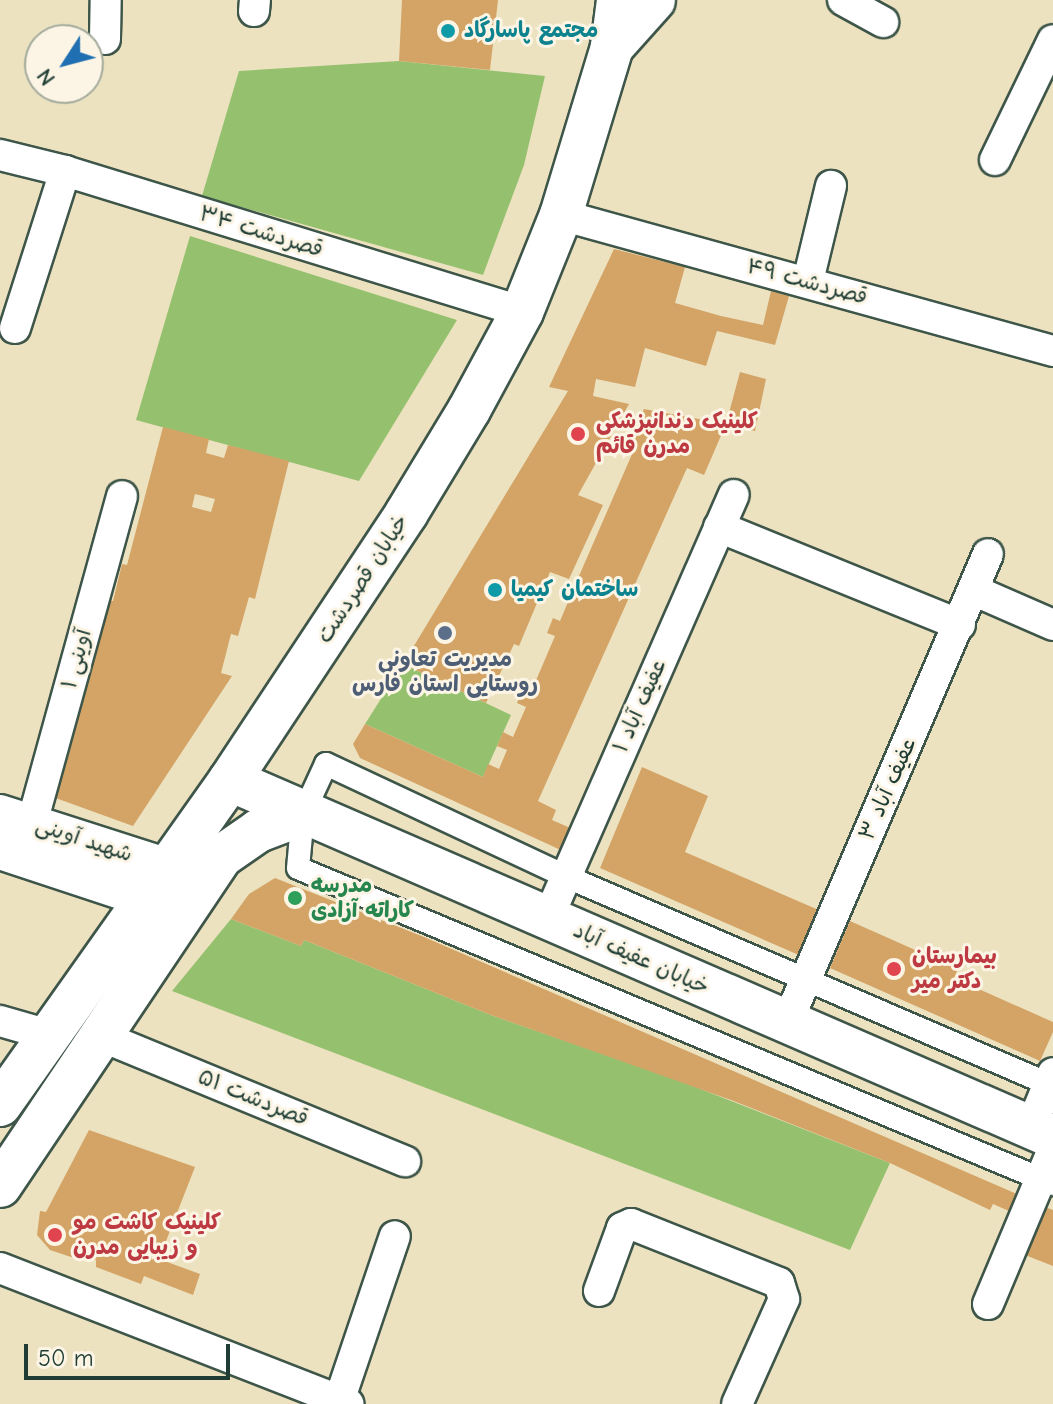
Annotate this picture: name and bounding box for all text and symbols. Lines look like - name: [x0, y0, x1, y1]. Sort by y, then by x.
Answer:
- place label: مجتمع پاسارگاد: [464, 18, 598, 44]
- marker: مجتمع پاسارگاد: [439, 22, 457, 40]
- north arrow: [24, 24, 104, 104]
- text: N: [31, 63, 61, 90]
- street label: قصردشت ۳۴: [196, 201, 326, 263]
- street label: قصردشت ۴۹: [744, 253, 870, 311]
- place label: کلینیک دندانپزشکی مدرن قائم: [596, 408, 758, 460]
- marker: کلینیک دندانپزشکی مدرن قائم: [567, 423, 589, 445]
- street label: خیابان قصردشت: [312, 510, 414, 648]
- place label: ساختمان کیمیا: [511, 577, 638, 603]
- marker: ساختمان کیمیا: [486, 581, 504, 599]
- marker: مدیریت تعاونی روستایی استان فارس: [436, 624, 454, 642]
- street label: ۱ آوینی: [56, 626, 98, 692]
- place label: مدیریت تعاونی روستایی استان فارس: [352, 646, 538, 698]
- street label: عفیف آباد ۱: [608, 655, 672, 757]
- street label: عفیف آباد ۳: [854, 734, 922, 844]
- street label: شهید آوینی: [32, 812, 136, 868]
- place label: مدرسه کاراته آزادی: [311, 872, 414, 924]
- marker: مدرسه کاراته آزادی: [286, 889, 304, 907]
- street label: خیابان عفیف آباد: [569, 917, 713, 1001]
- place label: بیمارستان دکتر میر: [912, 943, 997, 994]
- marker: بیمارستان دکتر میر: [883, 958, 905, 980]
- street label: ۵۱ قصردشت: [194, 1064, 312, 1132]
- place label: کلینیک کاشت مو و زیبایی مدرن: [73, 1209, 221, 1260]
- marker: کلینیک کاشت مو و زیبایی مدرن: [44, 1224, 66, 1246]
- scale bar: [28, 1328, 234, 1378]
- text: 50 m: [38, 1344, 94, 1372]

